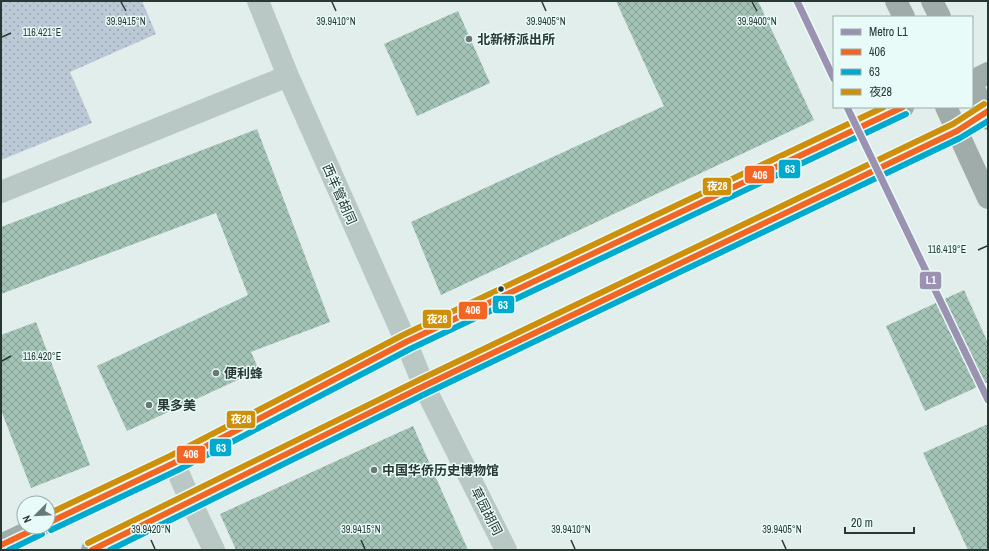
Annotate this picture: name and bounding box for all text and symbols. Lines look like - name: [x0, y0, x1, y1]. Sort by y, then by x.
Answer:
- text: 39.9415°N: [106, 15, 146, 28]
- text: 39.9410°N: [316, 15, 356, 28]
- text: 39.9405°N: [526, 15, 566, 28]
- text: 39.9400°N: [737, 15, 777, 28]
- legend: [833, 16, 973, 108]
- text: Metro L1: [869, 24, 908, 40]
- text: 116.421°E: [23, 26, 61, 39]
- place label: 北新桥派出所: [477, 31, 555, 48]
- marker: 北新桥派出所: [464, 34, 474, 44]
- text: 406: [869, 44, 885, 60]
- text: 63: [869, 64, 880, 80]
- text: 夜28: [869, 84, 892, 100]
- line badge: 63: [778, 159, 801, 179]
- street label: 西羊管胡同: [319, 161, 361, 227]
- text: 63: [785, 162, 795, 176]
- line badge: 406: [744, 165, 775, 184]
- text: 406: [752, 168, 768, 182]
- line badge: 夜28: [702, 177, 732, 196]
- text: 夜28: [706, 179, 728, 193]
- text: 116.419°E: [928, 243, 966, 256]
- line badge: L1: [919, 271, 942, 290]
- text: L1: [926, 273, 936, 287]
- unlabelled marker: [496, 284, 506, 294]
- line badge: 63: [492, 295, 515, 314]
- text: 63: [498, 298, 508, 312]
- line badge: 406: [458, 301, 488, 320]
- text: 406: [465, 303, 481, 317]
- line badge: 夜28: [422, 309, 452, 329]
- text: 夜28: [426, 312, 448, 326]
- text: 116.420°E: [23, 350, 61, 363]
- place label: 便利蜂: [224, 365, 263, 382]
- marker: 便利蜂: [211, 368, 221, 378]
- place label: 果多美: [157, 397, 196, 414]
- marker: 果多美: [144, 400, 154, 410]
- line badge: 夜28: [226, 410, 256, 429]
- text: 夜28: [230, 412, 252, 426]
- line badge: 63: [209, 438, 232, 457]
- text: 63: [216, 441, 226, 455]
- line badge: 406: [176, 445, 206, 464]
- text: 406: [183, 447, 199, 461]
- place label: 中国华侨历史博物馆: [382, 462, 499, 479]
- marker: 中国华侨历史博物馆: [369, 465, 379, 475]
- street label: 草园胡同: [467, 484, 506, 538]
- north arrow: [16, 495, 56, 535]
- scale bar: [845, 509, 914, 535]
- text: N: [19, 513, 35, 525]
- text: 20 m: [851, 515, 873, 531]
- text: 39.9420°N: [131, 523, 171, 536]
- text: 39.9415°N: [341, 523, 381, 536]
- text: 39.9410°N: [551, 523, 591, 536]
- text: 39.9405°N: [762, 523, 802, 536]

